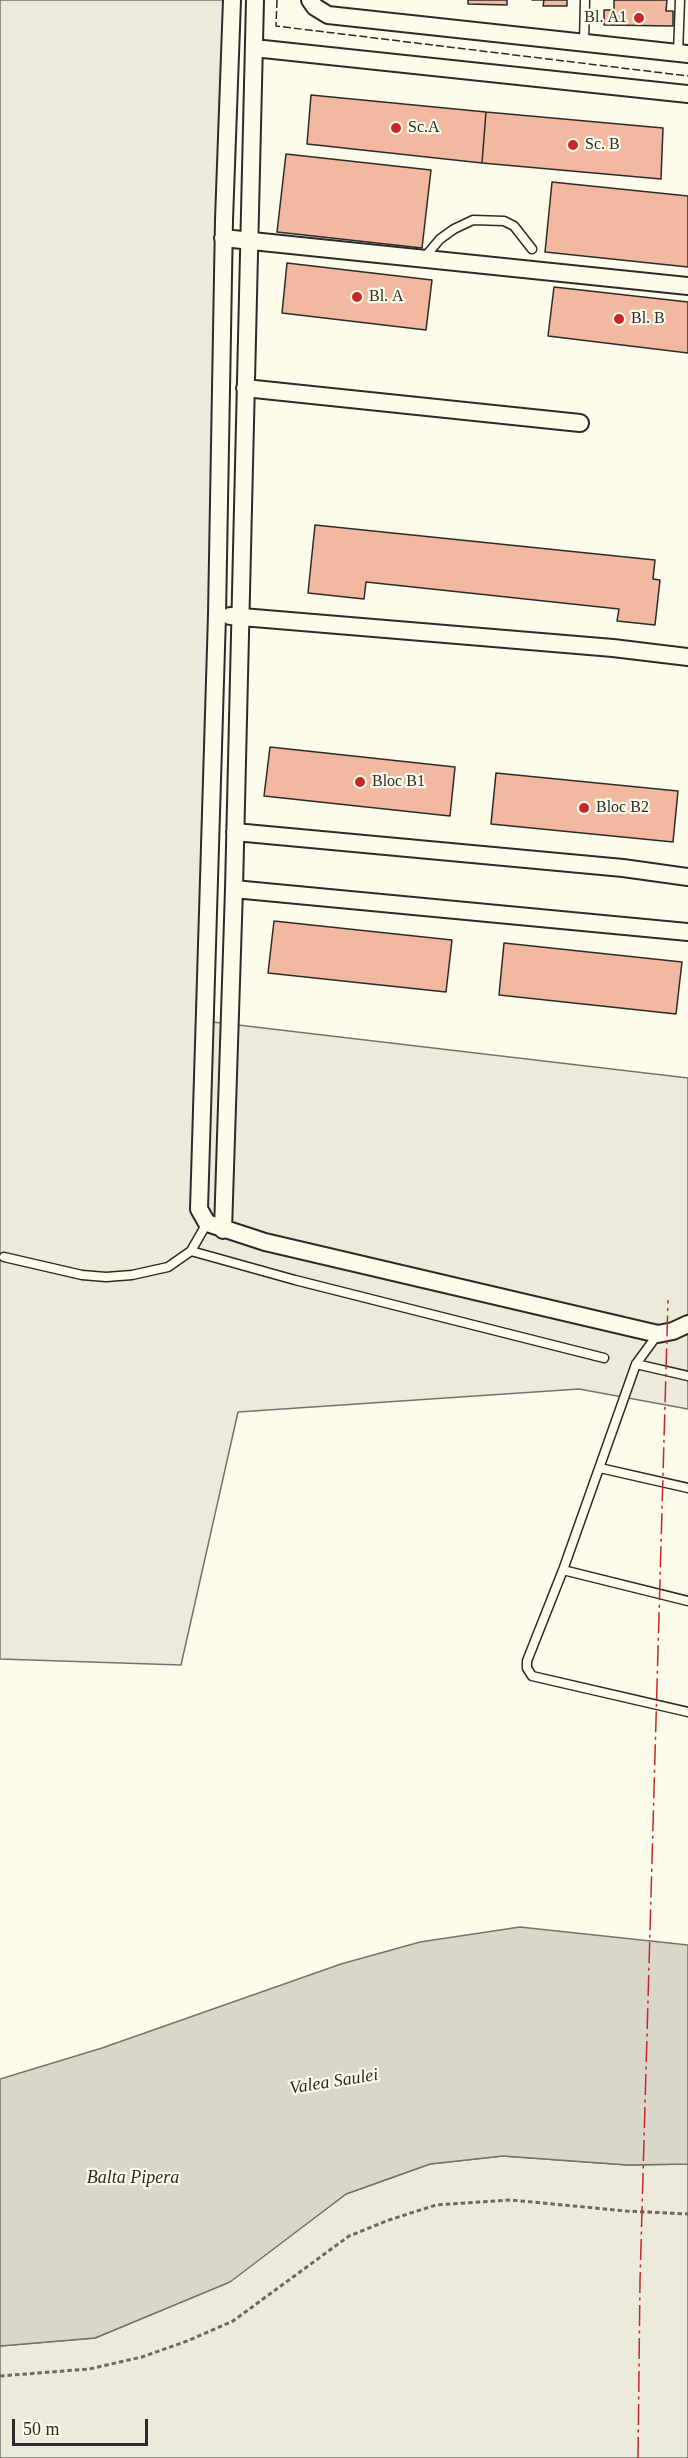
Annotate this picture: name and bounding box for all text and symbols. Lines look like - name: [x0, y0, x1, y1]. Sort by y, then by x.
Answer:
- place label: Bl. A1: [584, 8, 627, 28]
- marker: Bl. A1: [632, 11, 646, 25]
- place label: Sc.A: [408, 118, 440, 138]
- marker: Sc.A: [389, 121, 403, 135]
- place label: Sc. B: [585, 135, 620, 155]
- marker: Sc. B: [566, 138, 580, 152]
- place label: Bl. A: [369, 287, 404, 307]
- marker: Bl. A: [350, 290, 364, 304]
- place label: Bl. B: [631, 309, 665, 329]
- marker: Bl. B: [612, 312, 626, 326]
- place label: Bloc B1: [372, 772, 425, 792]
- marker: Bloc B1: [353, 775, 367, 789]
- place label: Bloc B2: [596, 798, 649, 818]
- marker: Bloc B2: [577, 801, 591, 815]
- water label: Valea Saulei: [288, 2064, 380, 2100]
- water label: Balta Pipera: [87, 2167, 179, 2189]
- scale bar: [15, 2407, 152, 2445]
- text: 50 m: [23, 2419, 60, 2439]

